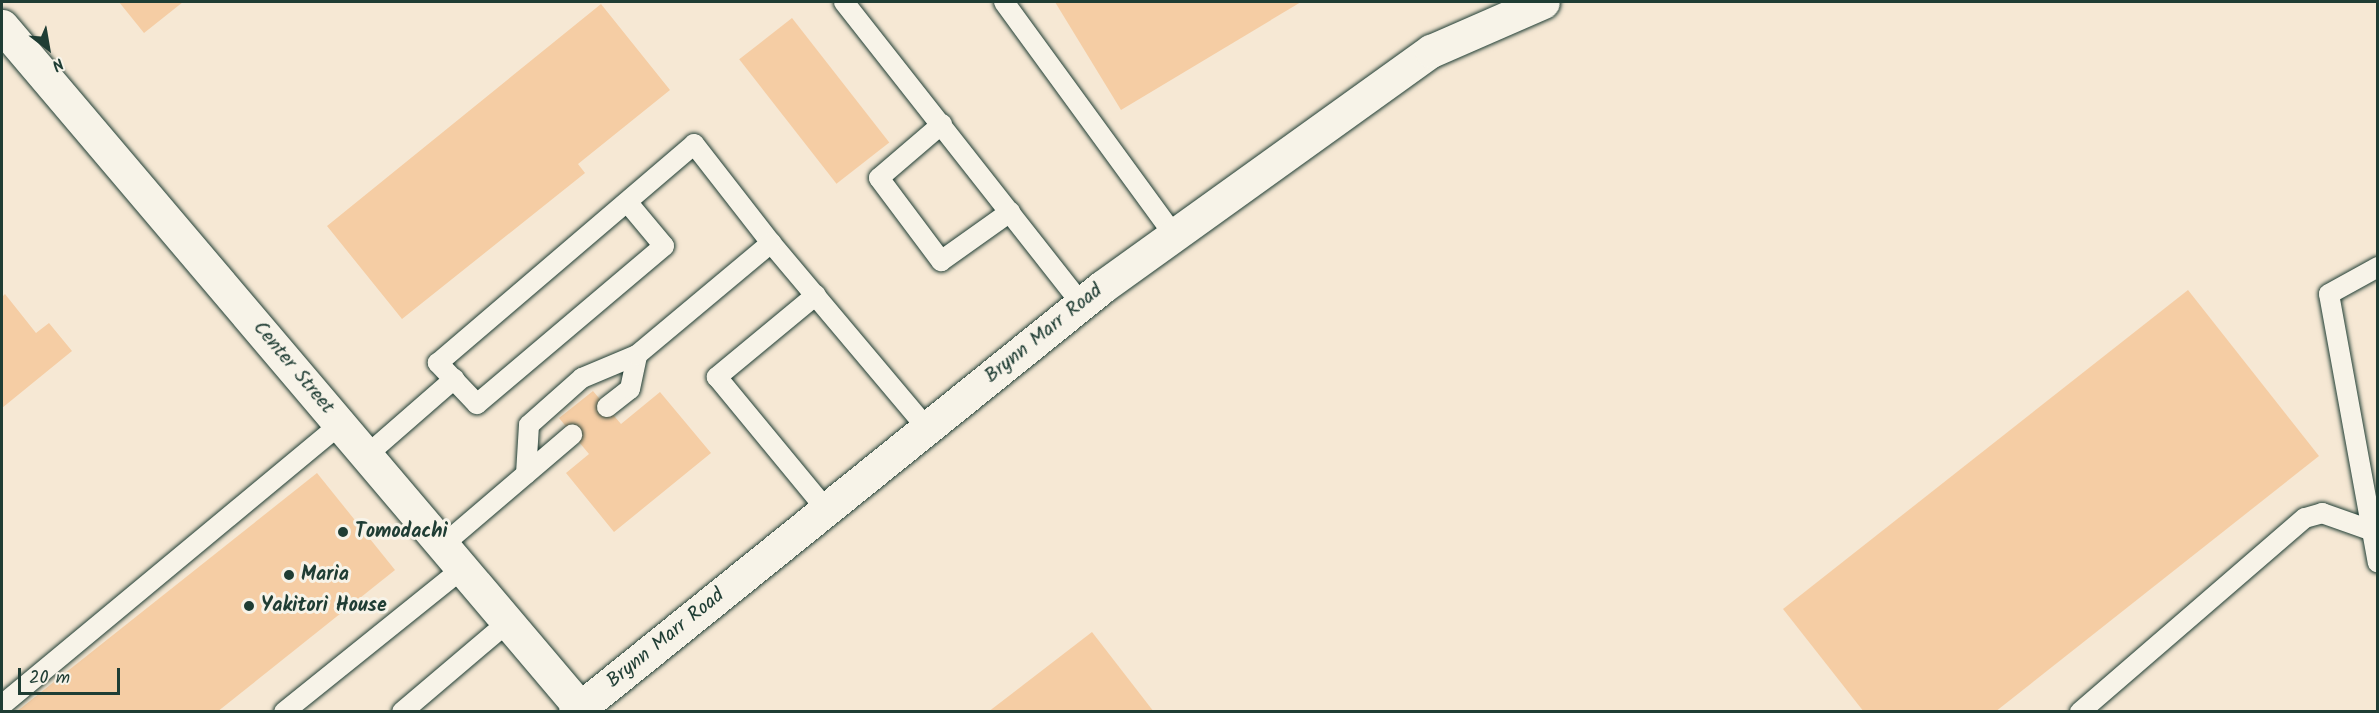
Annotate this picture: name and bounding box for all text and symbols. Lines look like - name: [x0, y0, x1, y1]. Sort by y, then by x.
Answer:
- north arrow: [18, 18, 78, 78]
- text: N: [47, 51, 68, 77]
- street label: Brynn Marr Road: [980, 279, 1108, 389]
- street label: Center Street: [247, 317, 339, 419]
- place label: Tomodachi: [355, 520, 448, 544]
- marker: Tomodachi: [336, 525, 350, 539]
- place label: Maria: [301, 563, 349, 587]
- marker: Maria: [282, 568, 296, 582]
- street label: Brynn Marr Road: [602, 584, 730, 694]
- place label: Yakitori House: [261, 594, 387, 618]
- marker: Yakitori House: [242, 599, 256, 613]
- scale bar: [21, 656, 123, 694]
- text: 20 m: [29, 664, 70, 693]

